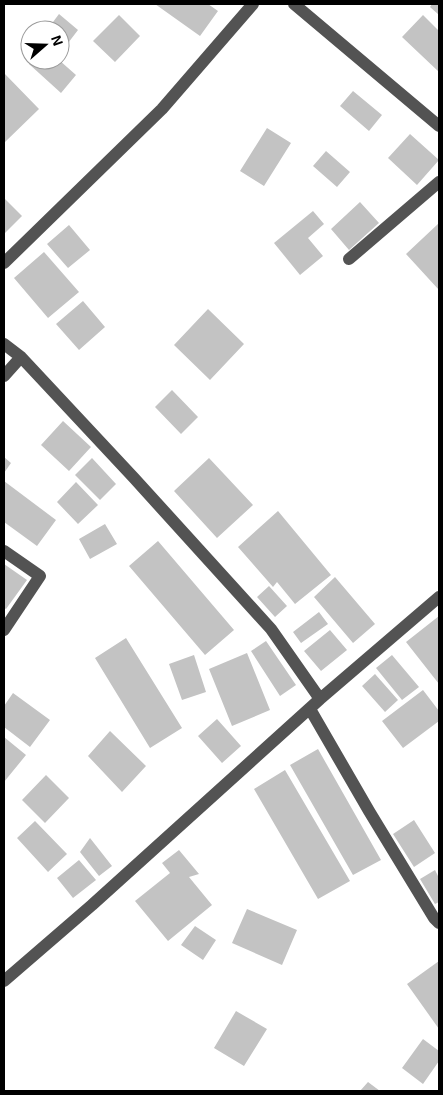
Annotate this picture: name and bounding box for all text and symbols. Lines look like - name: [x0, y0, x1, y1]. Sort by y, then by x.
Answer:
- north arrow: [20, 20, 70, 70]
- text: N: [48, 33, 67, 48]

